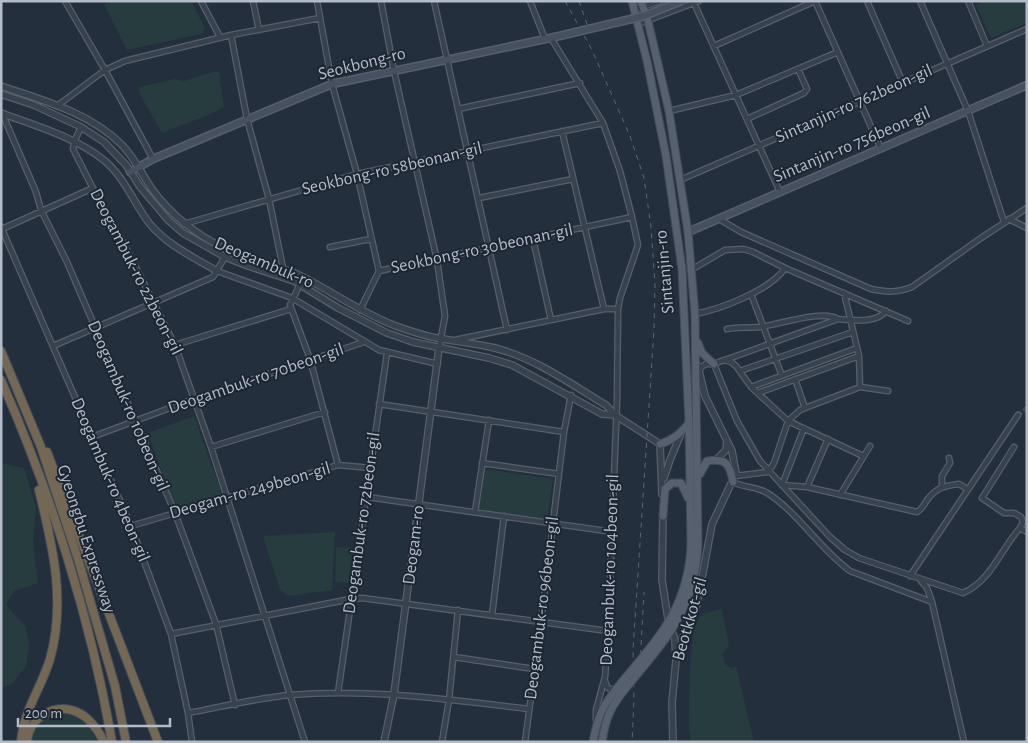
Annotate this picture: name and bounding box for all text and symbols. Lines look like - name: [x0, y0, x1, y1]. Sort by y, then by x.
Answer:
- street label: Seokbong-ro: [316, 44, 408, 84]
- street label: Sintanjin-ro 762beon-gil: [773, 61, 935, 147]
- street label: Sintanjin-ro 756beon-gil: [771, 104, 933, 186]
- street label: Seokbong-ro 58beonan-gil: [300, 139, 484, 199]
- street label: Deogambuk-ro 22beon-gil: [86, 186, 186, 358]
- street label: Seokbong-ro 30beonan-gil: [389, 221, 575, 277]
- street label: Sintanjin-ro: [652, 229, 678, 315]
- street label: Deogambuk-ro: [212, 234, 316, 292]
- street label: Deogambuk-ro 10beon-gil: [84, 318, 172, 494]
- street label: Deogambuk-ro 70beon-gil: [166, 340, 346, 418]
- street label: Deogambuk-ro 4beon-gil: [67, 395, 153, 565]
- street label: Deogambuk-ro 72beon-gil: [340, 431, 384, 615]
- street label: Deogam-ro 249beon-gil: [167, 459, 333, 523]
- street label: Gyeongbu Expressway: [54, 463, 119, 616]
- street label: Deogambuk-ro 104beon-gil: [598, 474, 622, 666]
- street label: Deogam-ro: [400, 504, 428, 586]
- street label: Deogambuk-ro 96beon-gil: [522, 515, 562, 701]
- street label: Beotkkot-gil: [670, 575, 710, 663]
- scale bar: [18, 696, 170, 728]
- text: 200 m: [25, 706, 62, 721]

